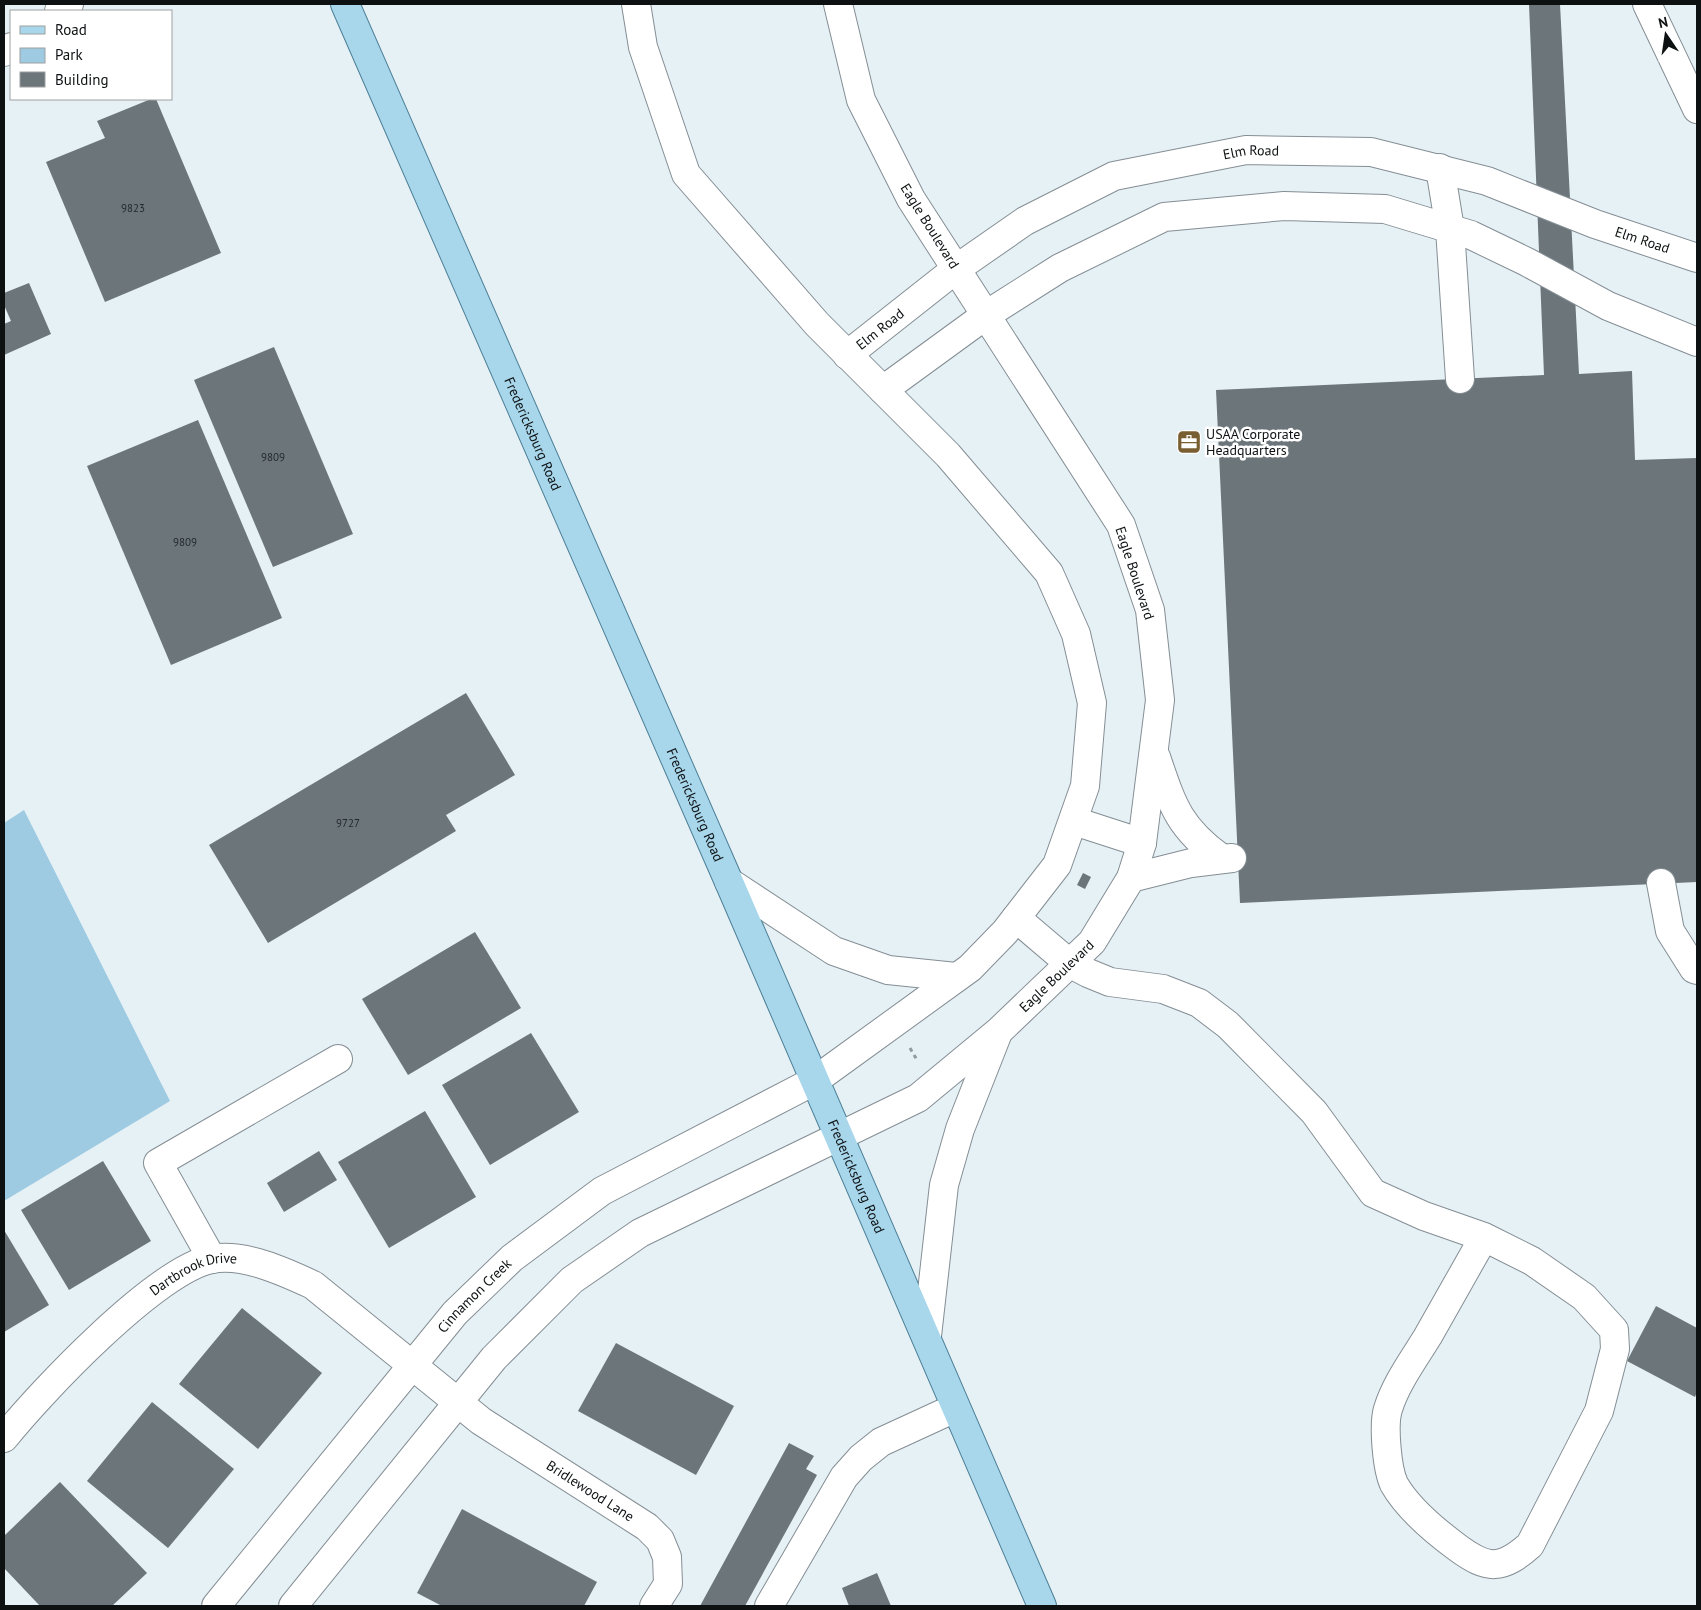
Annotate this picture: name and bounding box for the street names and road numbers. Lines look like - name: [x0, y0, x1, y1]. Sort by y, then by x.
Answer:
- street label: Elm Road: [1221, 141, 1279, 163]
- street label: Eagle Boulevard: [897, 180, 963, 272]
- street label: Elm Road: [1613, 222, 1672, 257]
- street label: Elm Road: [852, 304, 908, 354]
- street label: Fredericksburg Road: [500, 374, 566, 493]
- street label: Eagle Boulevard: [1111, 524, 1159, 622]
- street label: Fredericksburg Road: [663, 745, 728, 864]
- street label: Eagle Boulevard: [1015, 936, 1098, 1016]
- street label: Fredericksburg Road: [824, 1117, 889, 1236]
- street label: Dartbrook Drive: [146, 1249, 238, 1299]
- street label: Cinnamon Creek: [434, 1254, 515, 1336]
- street label: Bridlewood Lane: [543, 1456, 638, 1525]

